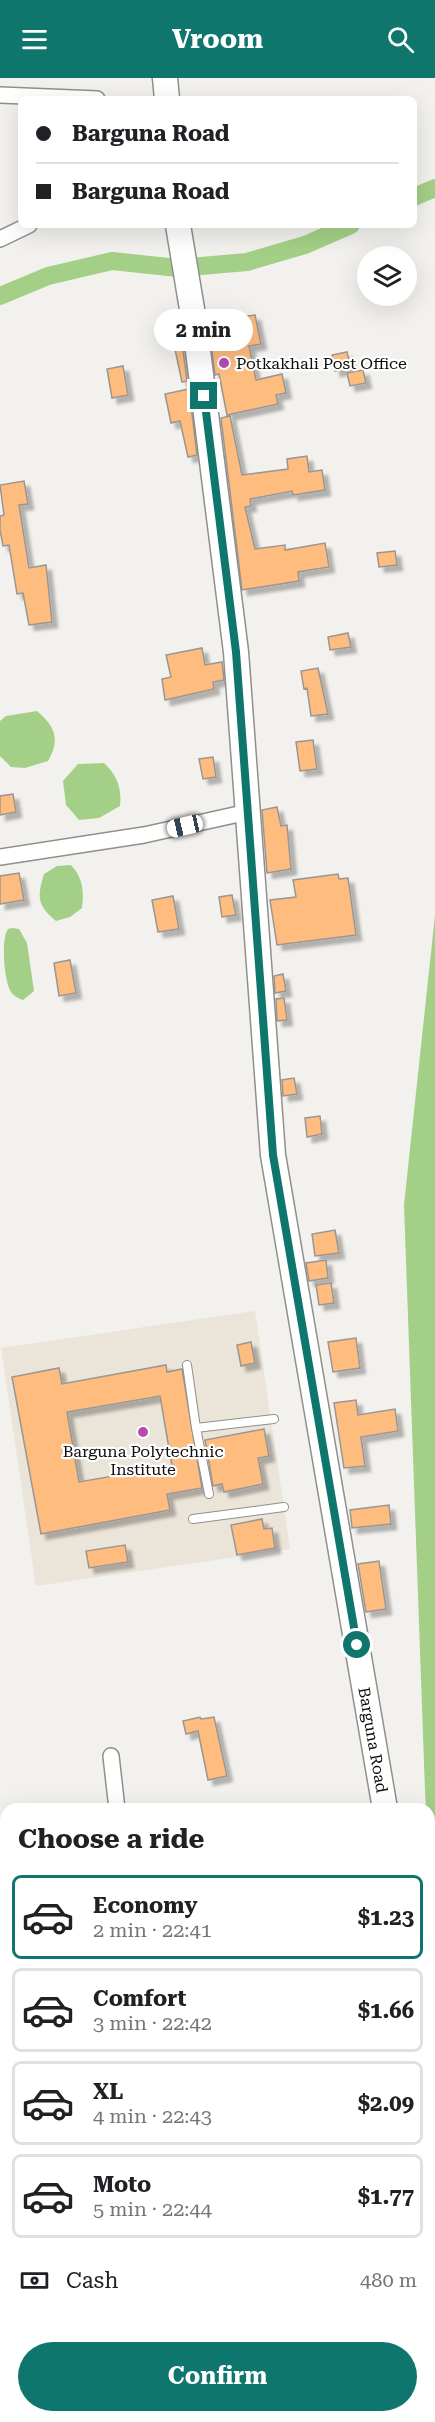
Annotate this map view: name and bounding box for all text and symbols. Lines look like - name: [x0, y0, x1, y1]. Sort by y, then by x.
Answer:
- icon: menu: [18, 23, 51, 56]
- text: Vroom: [172, 23, 263, 55]
- icon: search: [384, 23, 417, 56]
- text: Barguna Road: [72, 121, 229, 146]
- text: Barguna Road: [72, 179, 229, 204]
- map controls: [357, 246, 417, 306]
- button: layers: [357, 246, 417, 306]
- callout: 2 min: [154, 309, 254, 351]
- text: 2 min: [176, 318, 231, 342]
- place label: Potkakhali Post Office: [236, 354, 407, 373]
- marker: Potkakhali Post Office: [217, 356, 231, 370]
- route end: [190, 382, 217, 409]
- car: [165, 813, 205, 839]
- marker: Barguna Polytechnic Institute: [136, 1425, 150, 1439]
- place label: Barguna Polytechnic Institute: [63, 1442, 223, 1479]
- route start: [343, 1631, 370, 1658]
- street label: Barguna Road: [354, 1686, 392, 1794]
- text: Choose a ride: [18, 1823, 204, 1855]
- icon: car: [21, 1890, 75, 1944]
- text: Economy: [93, 1893, 197, 1918]
- text: $1.23: [358, 1905, 414, 1930]
- text: 2 min · 22:41: [93, 1918, 212, 1942]
- icon: car: [21, 1983, 75, 2037]
- text: Comfort: [93, 1986, 186, 2011]
- text: $1.66: [358, 1998, 414, 2023]
- text: 3 min · 22:42: [93, 2011, 212, 2035]
- icon: car: [21, 2076, 75, 2130]
- text: XL: [93, 2079, 123, 2104]
- text: $2.09: [358, 2091, 414, 2116]
- text: 4 min · 22:43: [93, 2104, 212, 2128]
- icon: car: [21, 2169, 75, 2223]
- text: Moto: [93, 2172, 151, 2197]
- text: $1.77: [358, 2184, 414, 2209]
- text: 5 min · 22:44: [93, 2197, 212, 2221]
- icon: cash: [18, 2264, 51, 2297]
- text: Cash: [66, 2268, 118, 2293]
- text: 480 m: [360, 2268, 417, 2292]
- button: Confirm: [18, 2342, 417, 2411]

